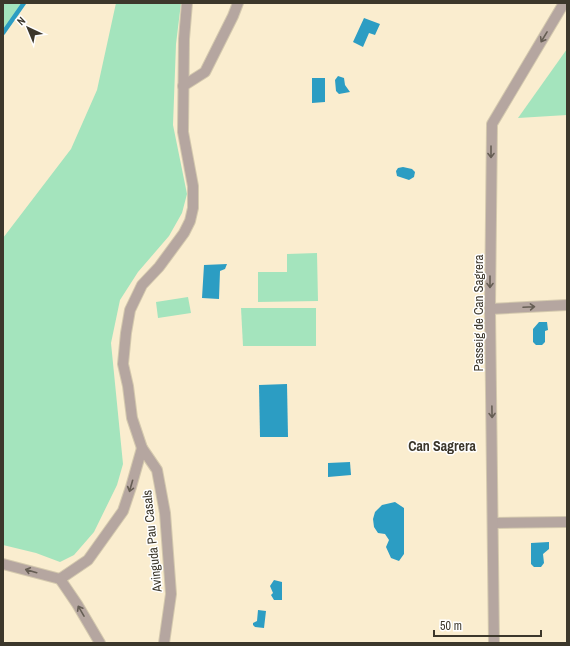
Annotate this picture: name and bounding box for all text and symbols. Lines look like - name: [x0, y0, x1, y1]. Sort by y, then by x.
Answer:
- north arrow: [8, 8, 48, 48]
- text: N: [14, 14, 28, 28]
- one-way arrow: [539, 30, 547, 42]
- one-way arrow: [487, 145, 495, 158]
- street label: Passeig de Can Sagrera: [470, 255, 487, 371]
- one-way arrow: [486, 275, 494, 288]
- one-way arrow: [522, 304, 535, 311]
- one-way arrow: [488, 405, 496, 418]
- district label: Can Sagrera: [408, 437, 476, 455]
- one-way arrow: [127, 479, 134, 492]
- street label: Avinguda Pau Casals: [138, 489, 166, 594]
- one-way arrow: [25, 567, 38, 574]
- one-way arrow: [76, 605, 84, 617]
- scale bar: [434, 612, 541, 638]
- text: 50 m: [440, 618, 462, 634]

